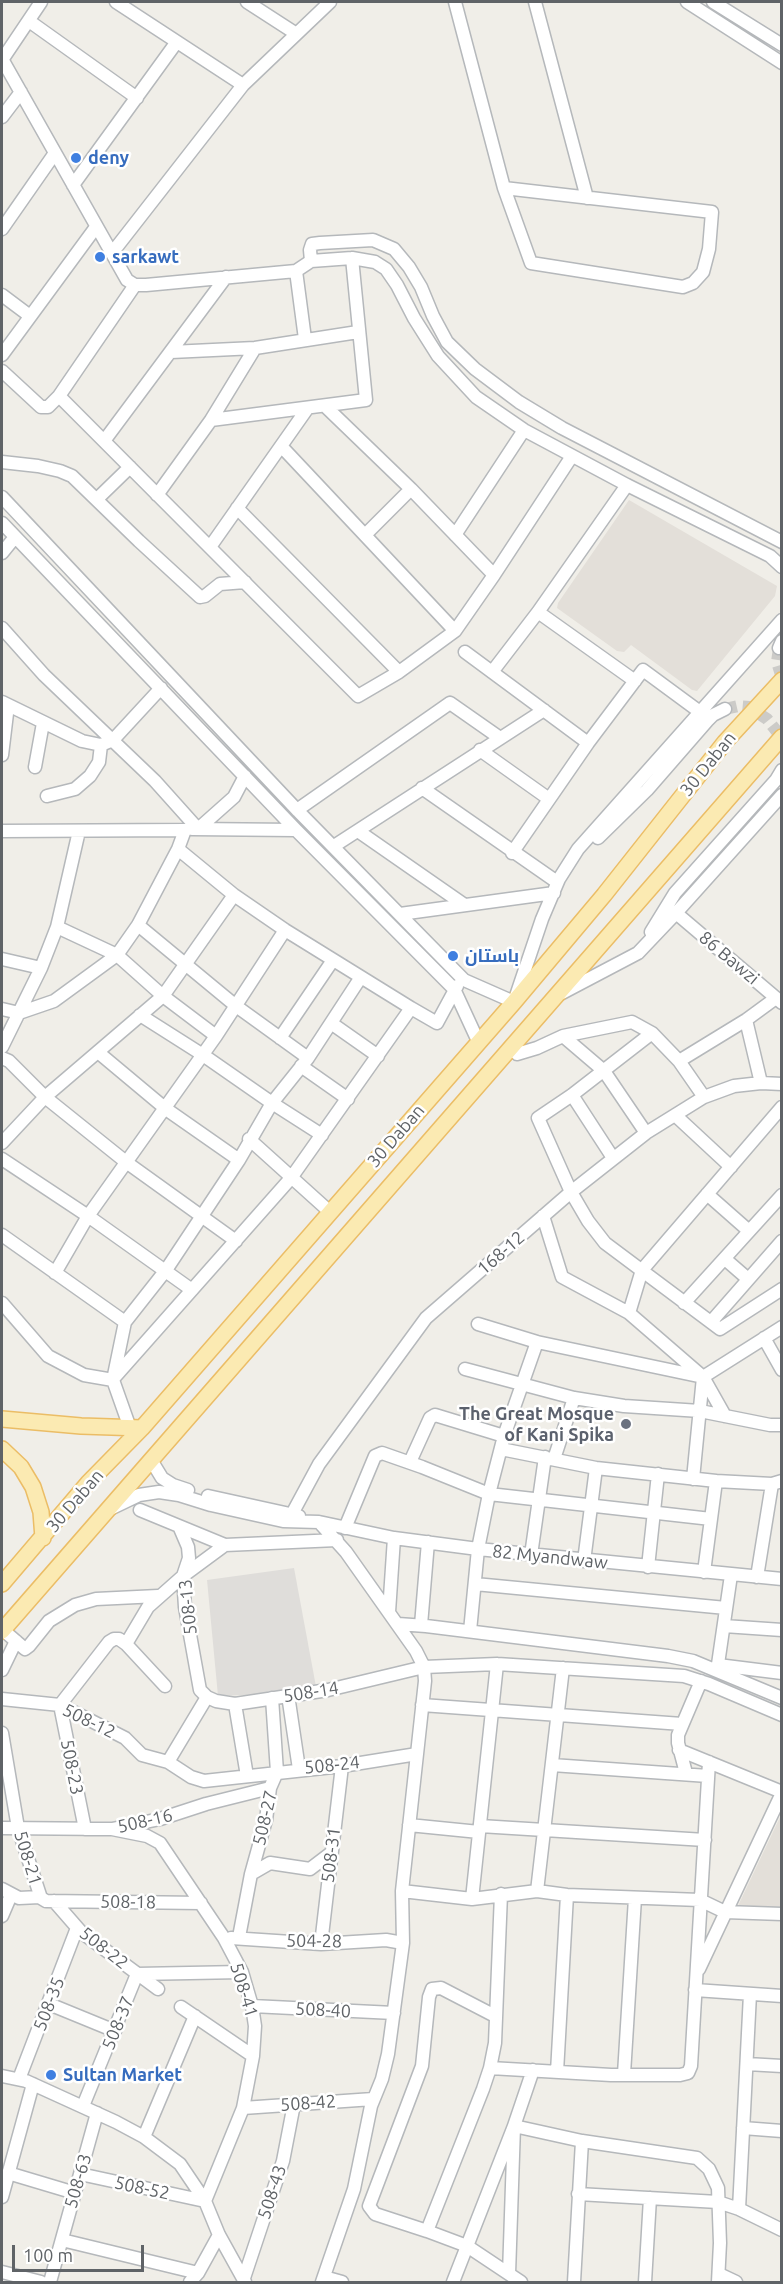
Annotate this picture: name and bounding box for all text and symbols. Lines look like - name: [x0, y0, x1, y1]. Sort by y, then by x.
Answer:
- place label: deny: [88, 147, 129, 169]
- marker: deny: [69, 151, 83, 165]
- place label: sarkawt: [112, 246, 179, 268]
- marker: sarkawt: [93, 250, 107, 264]
- street label: 30 Daban: [676, 727, 740, 801]
- street label: 86 Bawzi: [695, 927, 763, 989]
- place label: باستان: [465, 945, 519, 967]
- marker: باستان: [446, 949, 460, 963]
- street label: 30 Daban: [363, 1100, 429, 1172]
- street label: 168-12: [473, 1226, 529, 1280]
- place label: The Great Mosque of Kani Spika: [459, 1403, 614, 1446]
- marker: The Great Mosque of Kani Spika: [619, 1417, 633, 1431]
- street label: 30 Daban: [42, 1465, 108, 1537]
- street label: 82 Myandwaw: [491, 1540, 609, 1574]
- street label: 508-13: [174, 1578, 202, 1636]
- street label: 508-14: [282, 1677, 340, 1707]
- street label: 508-12: [59, 1699, 119, 1743]
- street label: 508-23: [56, 1737, 88, 1797]
- street label: 508-24: [303, 1751, 361, 1779]
- street label: 508-27: [248, 1788, 282, 1848]
- street label: 508-16: [115, 1804, 175, 1838]
- street label: 508-31: [317, 1826, 345, 1884]
- street label: 508-21: [9, 1828, 47, 1888]
- street label: 508-18: [100, 1891, 156, 1913]
- street label: 508-22: [75, 1922, 133, 1974]
- street label: 504-28: [286, 1930, 342, 1952]
- street label: 508-41: [225, 1960, 263, 2020]
- street label: 508-35: [29, 1974, 69, 2034]
- street label: 508-37: [98, 1993, 138, 2053]
- street label: 508-40: [294, 1998, 352, 2022]
- place label: Sultan Market: [63, 2064, 182, 2086]
- marker: Sultan Market: [44, 2068, 58, 2082]
- street label: 508-42: [279, 2090, 337, 2116]
- street label: 508-63: [60, 2151, 96, 2211]
- street label: 508-43: [253, 2162, 291, 2222]
- street label: 508-52: [112, 2172, 172, 2204]
- scale bar: [15, 2233, 147, 2271]
- text: 100 m: [23, 2245, 73, 2265]

